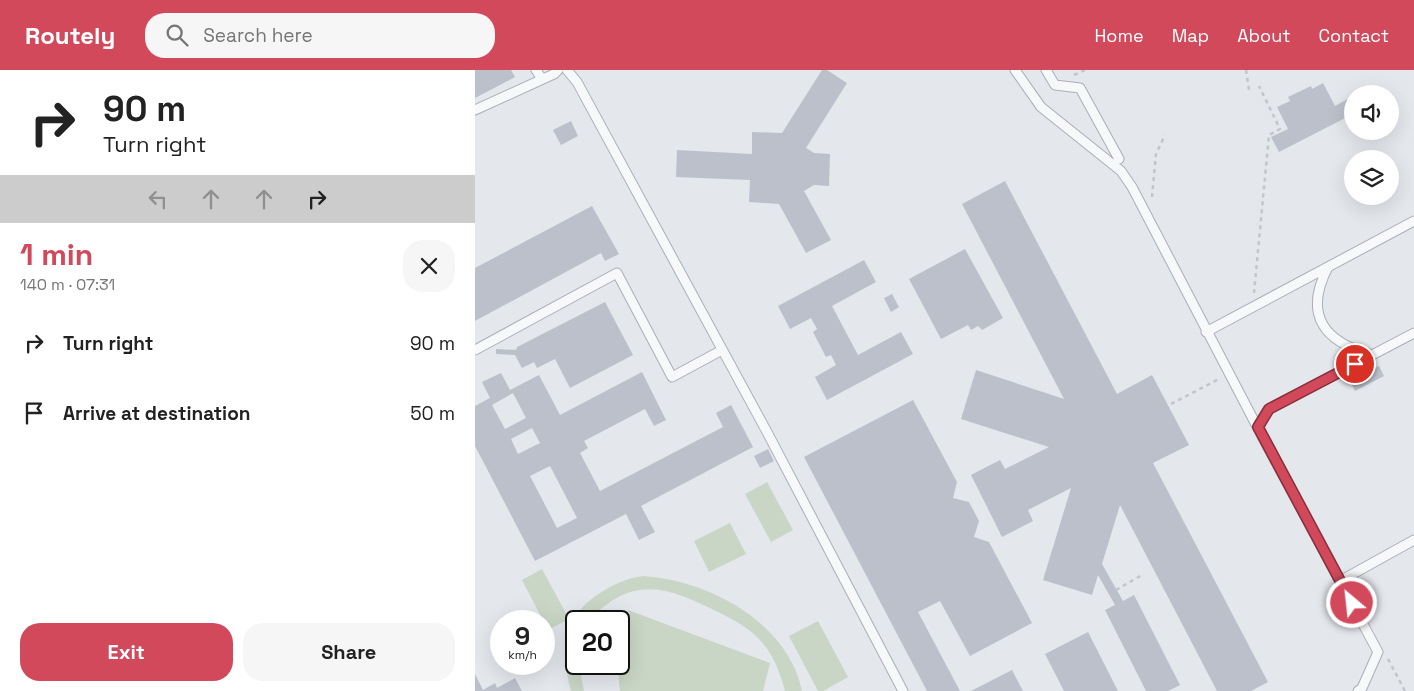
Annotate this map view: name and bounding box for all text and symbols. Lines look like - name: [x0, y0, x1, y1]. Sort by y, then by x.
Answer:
- search box: [145, 13, 495, 58]
- text: Routely: [25, 20, 115, 51]
- icon: search: [163, 21, 191, 49]
- text: Search here: [203, 23, 313, 48]
- text: Home: [1095, 24, 1144, 47]
- text: Map: [1172, 24, 1209, 47]
- text: About: [1237, 24, 1291, 47]
- text: Contact: [1319, 24, 1389, 47]
- map controls: [1344, 85, 1399, 205]
- button: sound: [1344, 85, 1399, 140]
- text: 90 m: [103, 87, 186, 131]
- icon: right: [20, 90, 85, 155]
- text: Turn right: [103, 130, 206, 158]
- button: layers: [1344, 150, 1399, 205]
- icon: left: [144, 185, 172, 213]
- icon: ahead: [197, 185, 225, 213]
- icon: ahead: [250, 185, 278, 213]
- icon: right: [303, 185, 331, 213]
- text: 1 min: [20, 235, 93, 274]
- button: close: [403, 240, 455, 292]
- text: 140 m · 07:31: [20, 274, 115, 295]
- icon: right: [20, 329, 48, 357]
- text: Turn right: [63, 331, 153, 356]
- text: 90 m: [410, 331, 455, 356]
- pin: [1334, 343, 1376, 385]
- icon: arrive: [1341, 350, 1369, 378]
- icon: arrive: [20, 399, 48, 427]
- text: Arrive at destination: [63, 401, 251, 426]
- text: 50 m: [410, 401, 455, 426]
- position arrow: [1325, 576, 1377, 628]
- speed limit sign: 20: [565, 610, 630, 675]
- text: 9: [515, 620, 530, 652]
- button: Exit: [20, 623, 233, 681]
- button: Share: [243, 623, 455, 681]
- text: km/h: [508, 647, 537, 663]

